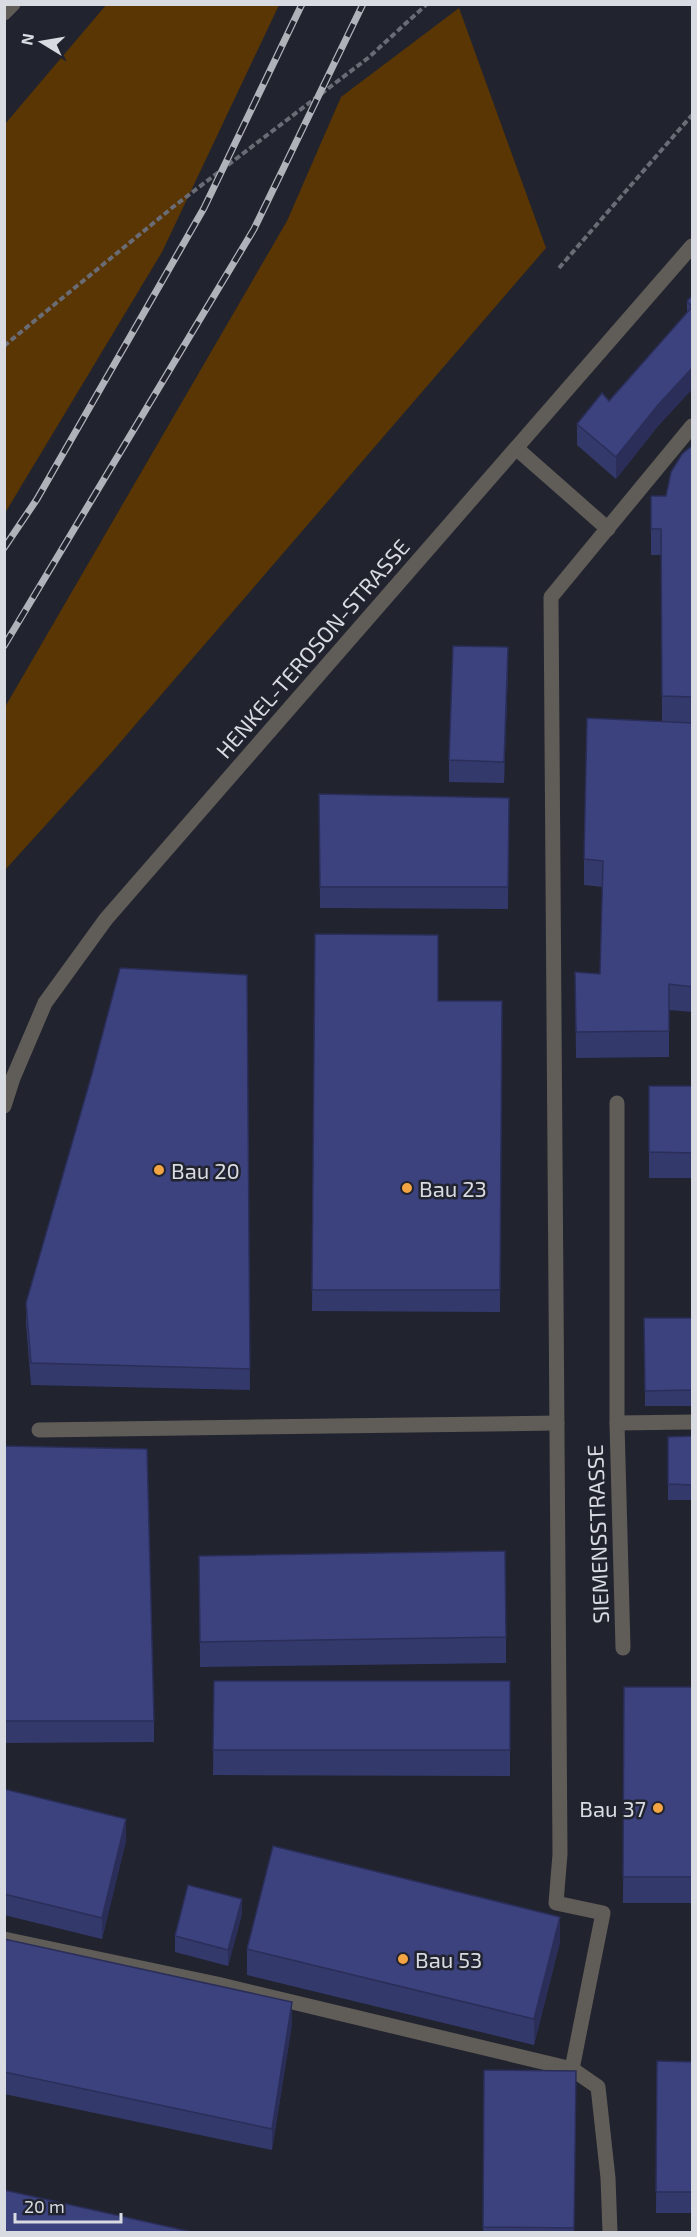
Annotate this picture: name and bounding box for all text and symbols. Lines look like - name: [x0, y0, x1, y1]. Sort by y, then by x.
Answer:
- north arrow: [12, 12, 72, 72]
- text: N: [16, 32, 37, 47]
- street label: HENKEL-TEROSON-STRASSE: [210, 533, 414, 763]
- place label: Bau 20: [171, 1157, 240, 1183]
- marker: Bau 20: [152, 1163, 166, 1177]
- place label: Bau 23: [419, 1175, 487, 1201]
- marker: Bau 23: [400, 1181, 414, 1195]
- street label: SIEMENSSTRASSE: [581, 1444, 613, 1624]
- place label: Bau 37: [579, 1795, 646, 1821]
- marker: Bau 37: [651, 1801, 665, 1815]
- place label: Bau 53: [415, 1946, 482, 1972]
- marker: Bau 53: [396, 1952, 410, 1966]
- scale bar: [15, 2186, 122, 2224]
- text: 20 m: [24, 2195, 65, 2217]

